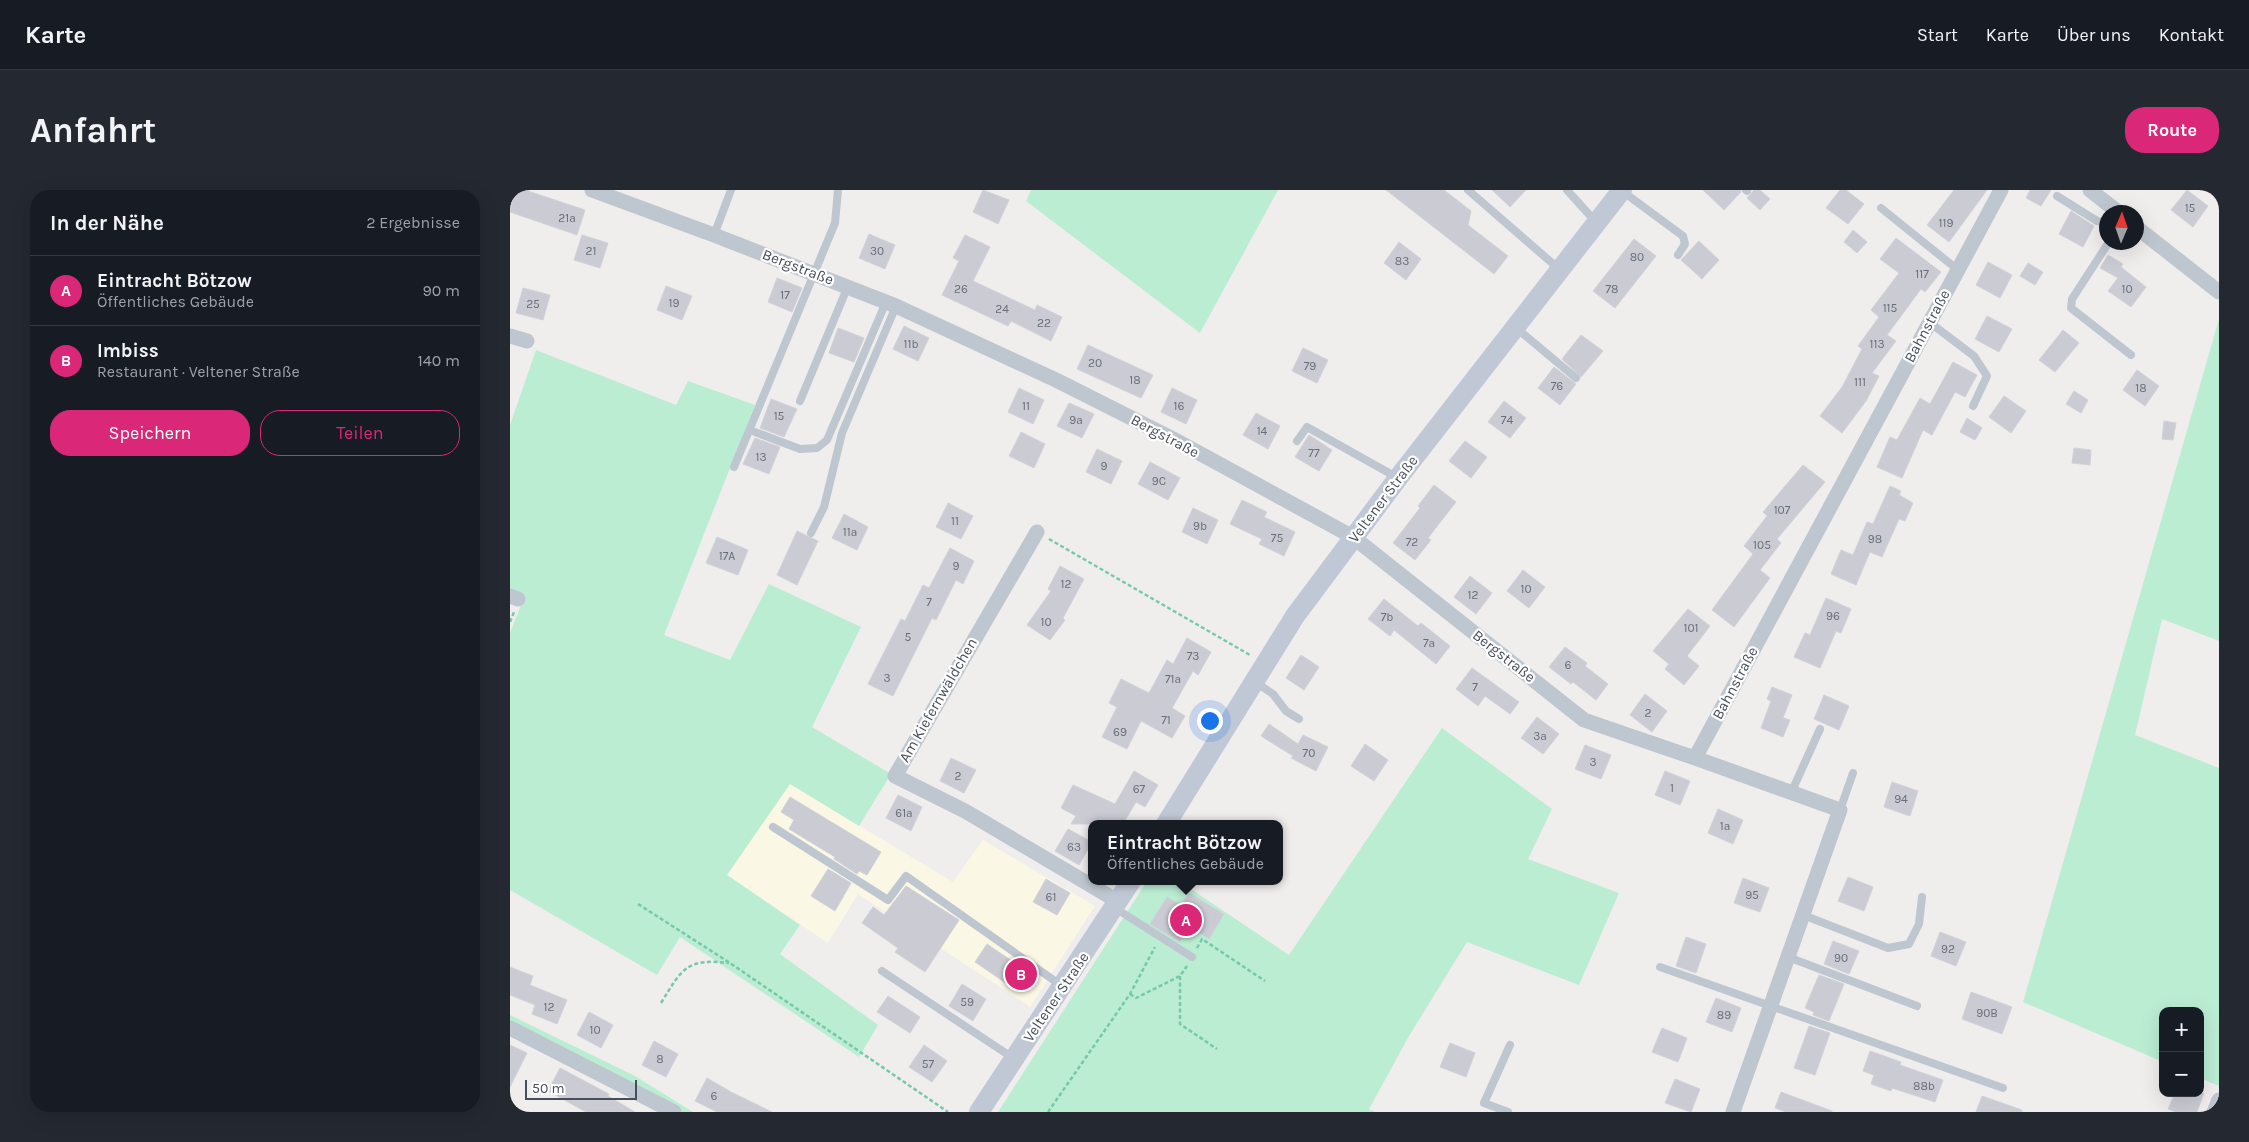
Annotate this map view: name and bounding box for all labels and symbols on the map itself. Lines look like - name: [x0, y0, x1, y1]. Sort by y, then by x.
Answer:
- house number: 15: [2185, 201, 2196, 215]
- north arrow: [2099, 205, 2144, 250]
- house number: 21a: [558, 211, 576, 225]
- house number: 119: [1939, 216, 1953, 230]
- house number: 21: [586, 244, 596, 258]
- house number: 30: [870, 244, 884, 258]
- street label: Bergstraße: [760, 245, 836, 289]
- house number: 80: [1630, 250, 1644, 264]
- house number: 83: [1395, 254, 1409, 268]
- house number: 117: [1915, 267, 1929, 281]
- house number: 26: [954, 282, 968, 296]
- house number: 78: [1605, 282, 1619, 296]
- house number: 10: [2121, 282, 2133, 296]
- street label: Bahnstraße: [1900, 287, 1954, 365]
- house number: 17: [780, 288, 790, 302]
- house number: 19: [669, 296, 679, 310]
- house number: 25: [526, 297, 540, 311]
- house number: 115: [1883, 301, 1898, 315]
- house number: 24: [995, 302, 1009, 316]
- house number: 22: [1037, 316, 1051, 330]
- house number: 11b: [903, 337, 919, 351]
- house number: 113: [1869, 337, 1885, 351]
- house number: 20: [1088, 356, 1102, 370]
- house number: 79: [1304, 359, 1316, 373]
- house number: 18: [1129, 373, 1141, 387]
- house number: 111: [1854, 375, 1866, 389]
- house number: 76: [1551, 379, 1563, 393]
- house number: 18: [2135, 381, 2147, 395]
- house number: 11: [1022, 399, 1030, 413]
- house number: 16: [1174, 399, 1185, 413]
- house number: 15: [774, 409, 785, 423]
- street label: Bergstraße: [1128, 410, 1202, 462]
- house number: 9a: [1069, 413, 1083, 427]
- house number: 74: [1501, 413, 1513, 427]
- house number: 14: [1257, 424, 1268, 438]
- house number: 77: [1308, 446, 1320, 460]
- house number: 13: [755, 450, 767, 464]
- street label: Veltener Straße: [1344, 452, 1422, 546]
- house number: 9: [1101, 459, 1108, 473]
- house number: 9C: [1152, 474, 1166, 488]
- house number: 107: [1774, 503, 1791, 517]
- house number: 11: [951, 514, 959, 528]
- house number: 9b: [1193, 519, 1207, 533]
- house number: 11a: [843, 525, 857, 539]
- house number: 75: [1271, 531, 1283, 545]
- house number: 98: [1868, 532, 1882, 546]
- house number: 72: [1406, 535, 1418, 549]
- house number: 105: [1753, 538, 1771, 552]
- house number: 17A: [719, 549, 735, 563]
- house number: 9: [953, 559, 960, 573]
- house number: 12: [1061, 577, 1072, 591]
- house number: 10: [1520, 582, 1532, 596]
- house number: 12: [1468, 588, 1479, 602]
- house number: 7: [926, 595, 932, 609]
- house number: 96: [1826, 609, 1840, 623]
- house number: 7b: [1381, 610, 1393, 624]
- house number: 10: [1040, 615, 1052, 629]
- house number: 101: [1683, 621, 1699, 635]
- street label: Bergstraße: [1469, 626, 1539, 686]
- house number: 5: [905, 630, 912, 644]
- street label: Am Kiefernwäldchen: [895, 635, 981, 765]
- house number: 7a: [1423, 636, 1435, 650]
- street label: Bahnstraße: [1708, 644, 1762, 722]
- house number: 73: [1187, 649, 1199, 663]
- house number: 6: [1565, 658, 1572, 672]
- house number: 3: [883, 671, 891, 685]
- house number: 71a: [1165, 672, 1181, 686]
- house number: 7: [1472, 680, 1478, 694]
- house number: 2: [1645, 706, 1652, 720]
- your location: [1197, 708, 1223, 734]
- house number: 71: [1161, 713, 1171, 727]
- house number: 69: [1113, 725, 1127, 739]
- house number: 3a: [1533, 729, 1547, 743]
- house number: 70: [1303, 746, 1315, 760]
- house number: 3: [1589, 755, 1597, 769]
- house number: 2: [955, 769, 962, 783]
- house number: 1: [1670, 781, 1674, 795]
- house number: 67: [1133, 782, 1146, 796]
- house number: 94: [1894, 792, 1908, 806]
- house number: 61a: [895, 806, 913, 820]
- house number: 1a: [1720, 819, 1730, 833]
- house number: 63: [1067, 840, 1081, 854]
- house number: 95: [1745, 888, 1759, 902]
- house number: 61: [1046, 890, 1056, 904]
- pin: A: [1170, 901, 1202, 939]
- house number: 92: [1941, 942, 1955, 956]
- street label: Veltener Straße: [1019, 949, 1093, 1045]
- house number: 90: [1834, 951, 1848, 965]
- pin: B: [1005, 955, 1037, 993]
- house number: 59: [960, 995, 974, 1009]
- house number: 12: [544, 1000, 555, 1014]
- house number: 90B: [1976, 1006, 1998, 1020]
- house number: 89: [1717, 1008, 1731, 1022]
- house number: 10: [589, 1023, 601, 1037]
- house number: 8: [656, 1052, 664, 1066]
- house number: 57: [922, 1057, 935, 1071]
- scale bar: [525, 1077, 638, 1100]
- house number: 88b: [1913, 1079, 1935, 1093]
- house number: 6: [711, 1089, 718, 1103]

